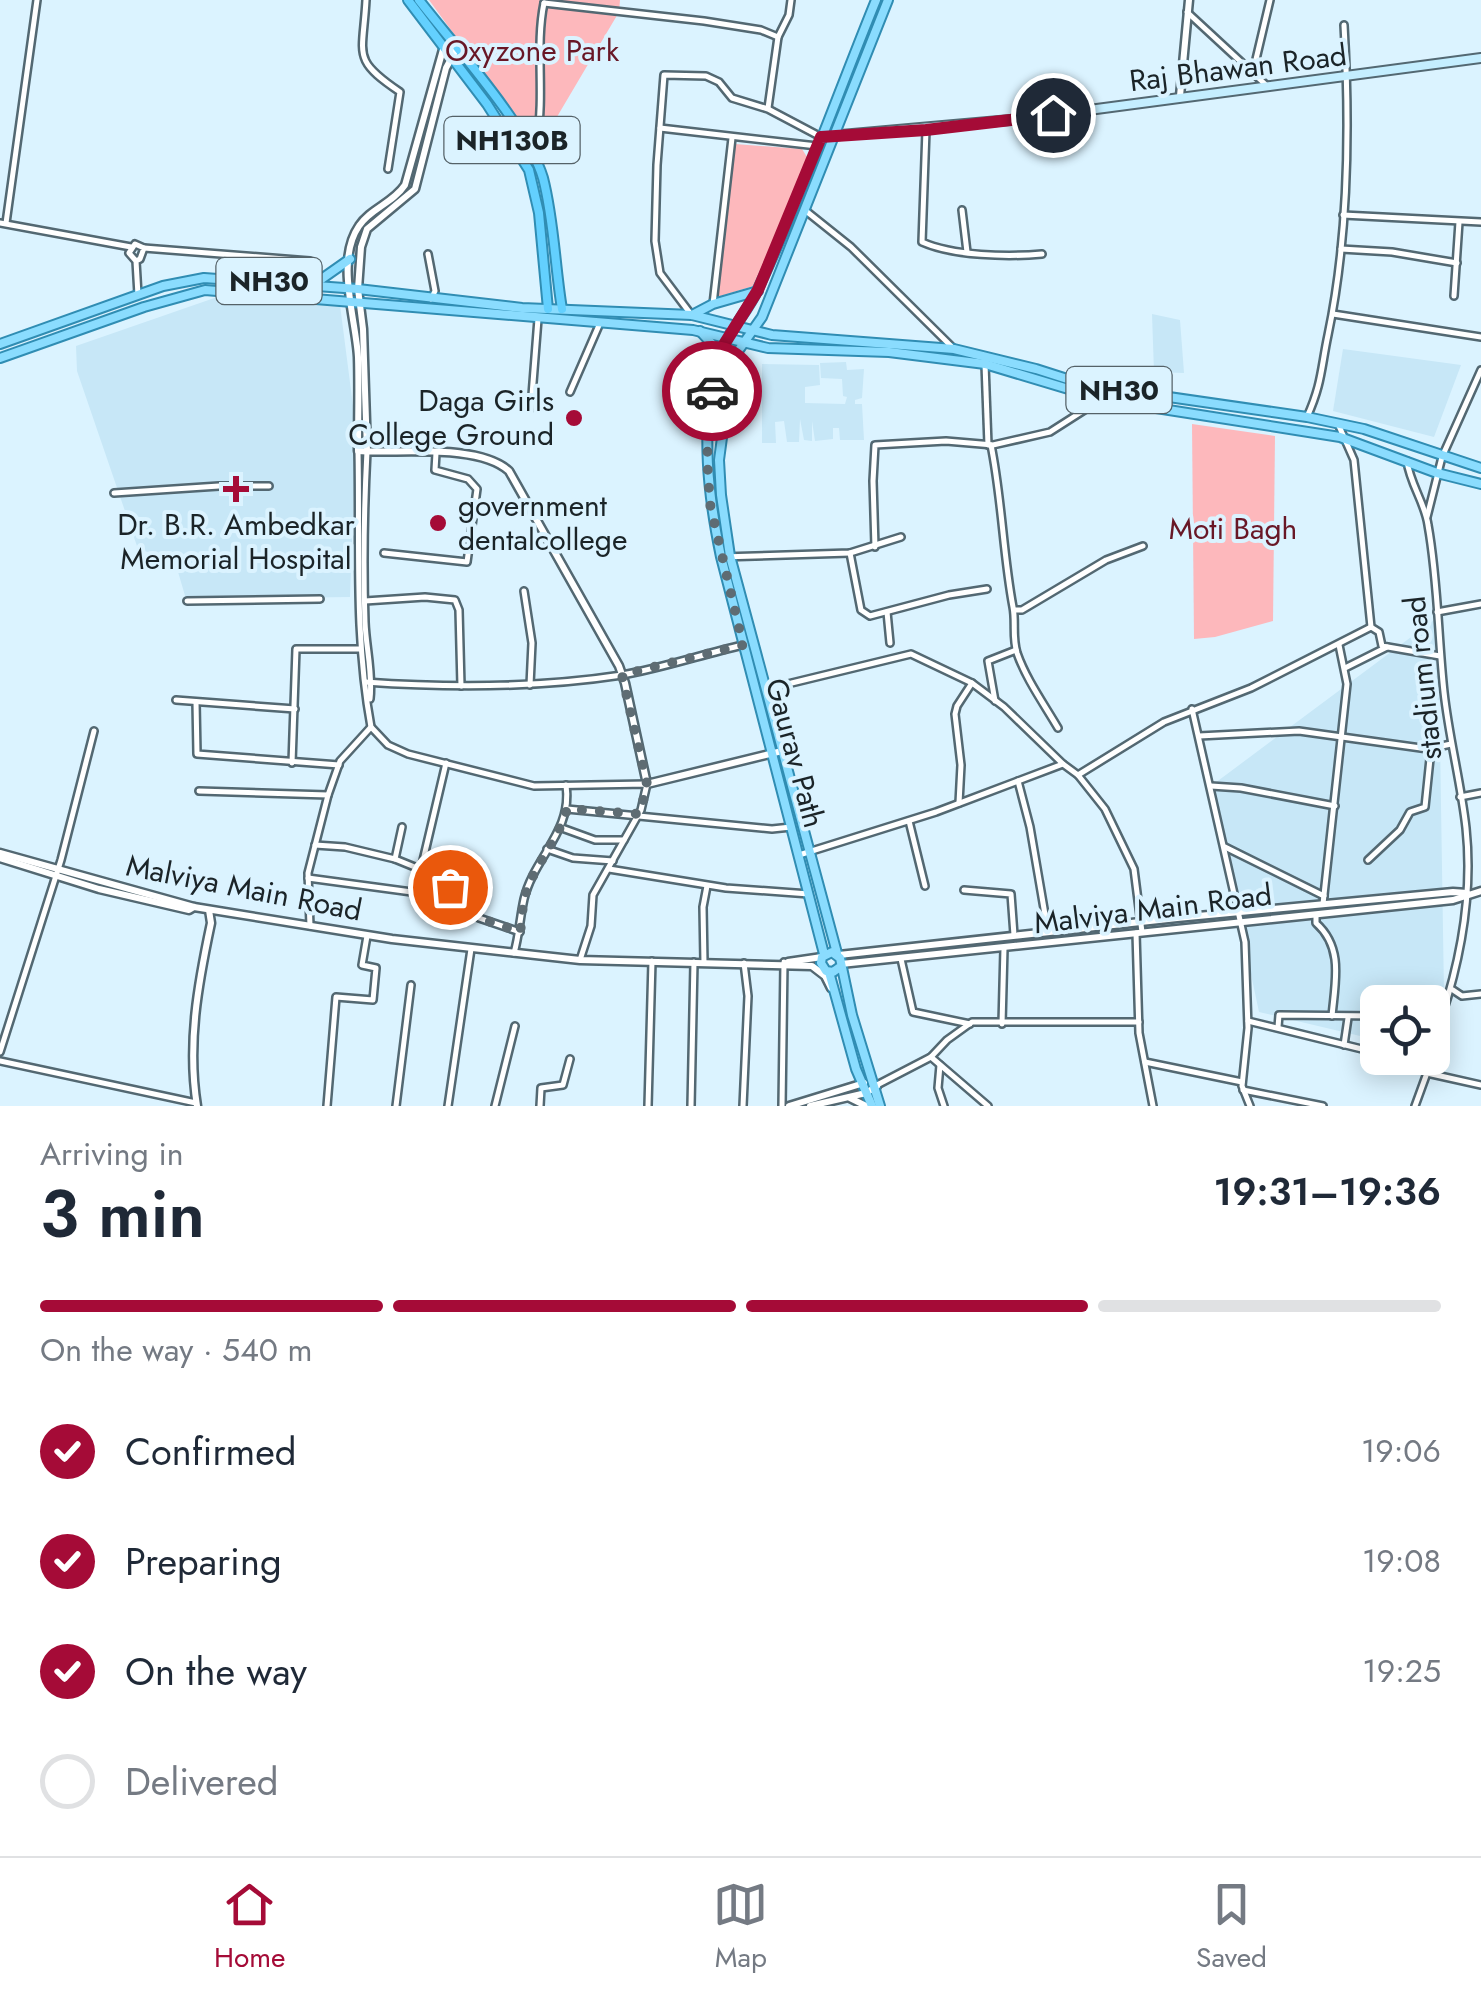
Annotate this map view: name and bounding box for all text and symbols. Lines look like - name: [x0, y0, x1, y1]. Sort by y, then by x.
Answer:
- park label: Oxyzone Park: [445, 29, 620, 72]
- street label: Raj Bhawan Road: [1127, 33, 1349, 102]
- pin: [1011, 73, 1096, 158]
- icon: home: [1026, 88, 1081, 143]
- road number: NH130B: [444, 117, 580, 163]
- road number: NH30: [216, 258, 322, 304]
- courier: [662, 341, 762, 441]
- icon: car: [685, 364, 740, 419]
- road number: NH30: [1066, 367, 1172, 413]
- place label: Daga Girls College Ground: [348, 379, 554, 456]
- marker: Daga Girls College Ground: [563, 407, 585, 429]
- marker: Dr. B.R. Ambedkar Memorial Hospital: [223, 476, 249, 502]
- place label: government dentalcollege: [458, 484, 627, 561]
- place label: Dr. B.R. Ambedkar Memorial Hospital: [117, 503, 356, 580]
- park label: Moti Bagh: [1169, 507, 1297, 550]
- marker: government dentalcollege: [427, 512, 449, 534]
- street label: stadium road: [1393, 594, 1452, 762]
- street label: Gaurav Path: [755, 673, 836, 832]
- street label: Malviya Main Road: [123, 844, 366, 931]
- pin: [408, 845, 493, 930]
- icon: bag: [423, 860, 478, 915]
- street label: Malviya Main Road: [1032, 873, 1274, 944]
- map controls: [1360, 985, 1450, 1075]
- button: locate: [1360, 985, 1450, 1075]
- text: Arriving in: [40, 1131, 184, 1177]
- text: 19:31–19:36: [1213, 1164, 1441, 1219]
- text: 3 min: [40, 1167, 205, 1261]
- text: On the way · 540 m: [40, 1327, 313, 1373]
- icon: check: [40, 1424, 95, 1479]
- text: Confirmed: [125, 1424, 296, 1479]
- text: 19:06: [1361, 1428, 1441, 1474]
- icon: check: [40, 1534, 95, 1589]
- text: Preparing: [125, 1534, 282, 1589]
- text: 19:08: [1362, 1538, 1441, 1584]
- icon: check: [40, 1644, 95, 1699]
- text: On the way: [125, 1644, 307, 1699]
- text: 19:25: [1362, 1648, 1441, 1694]
- text: Delivered: [125, 1754, 278, 1809]
- tab: Home: [214, 1877, 285, 1978]
- tab: Map: [713, 1877, 768, 1978]
- tab: Saved: [1196, 1877, 1267, 1978]

